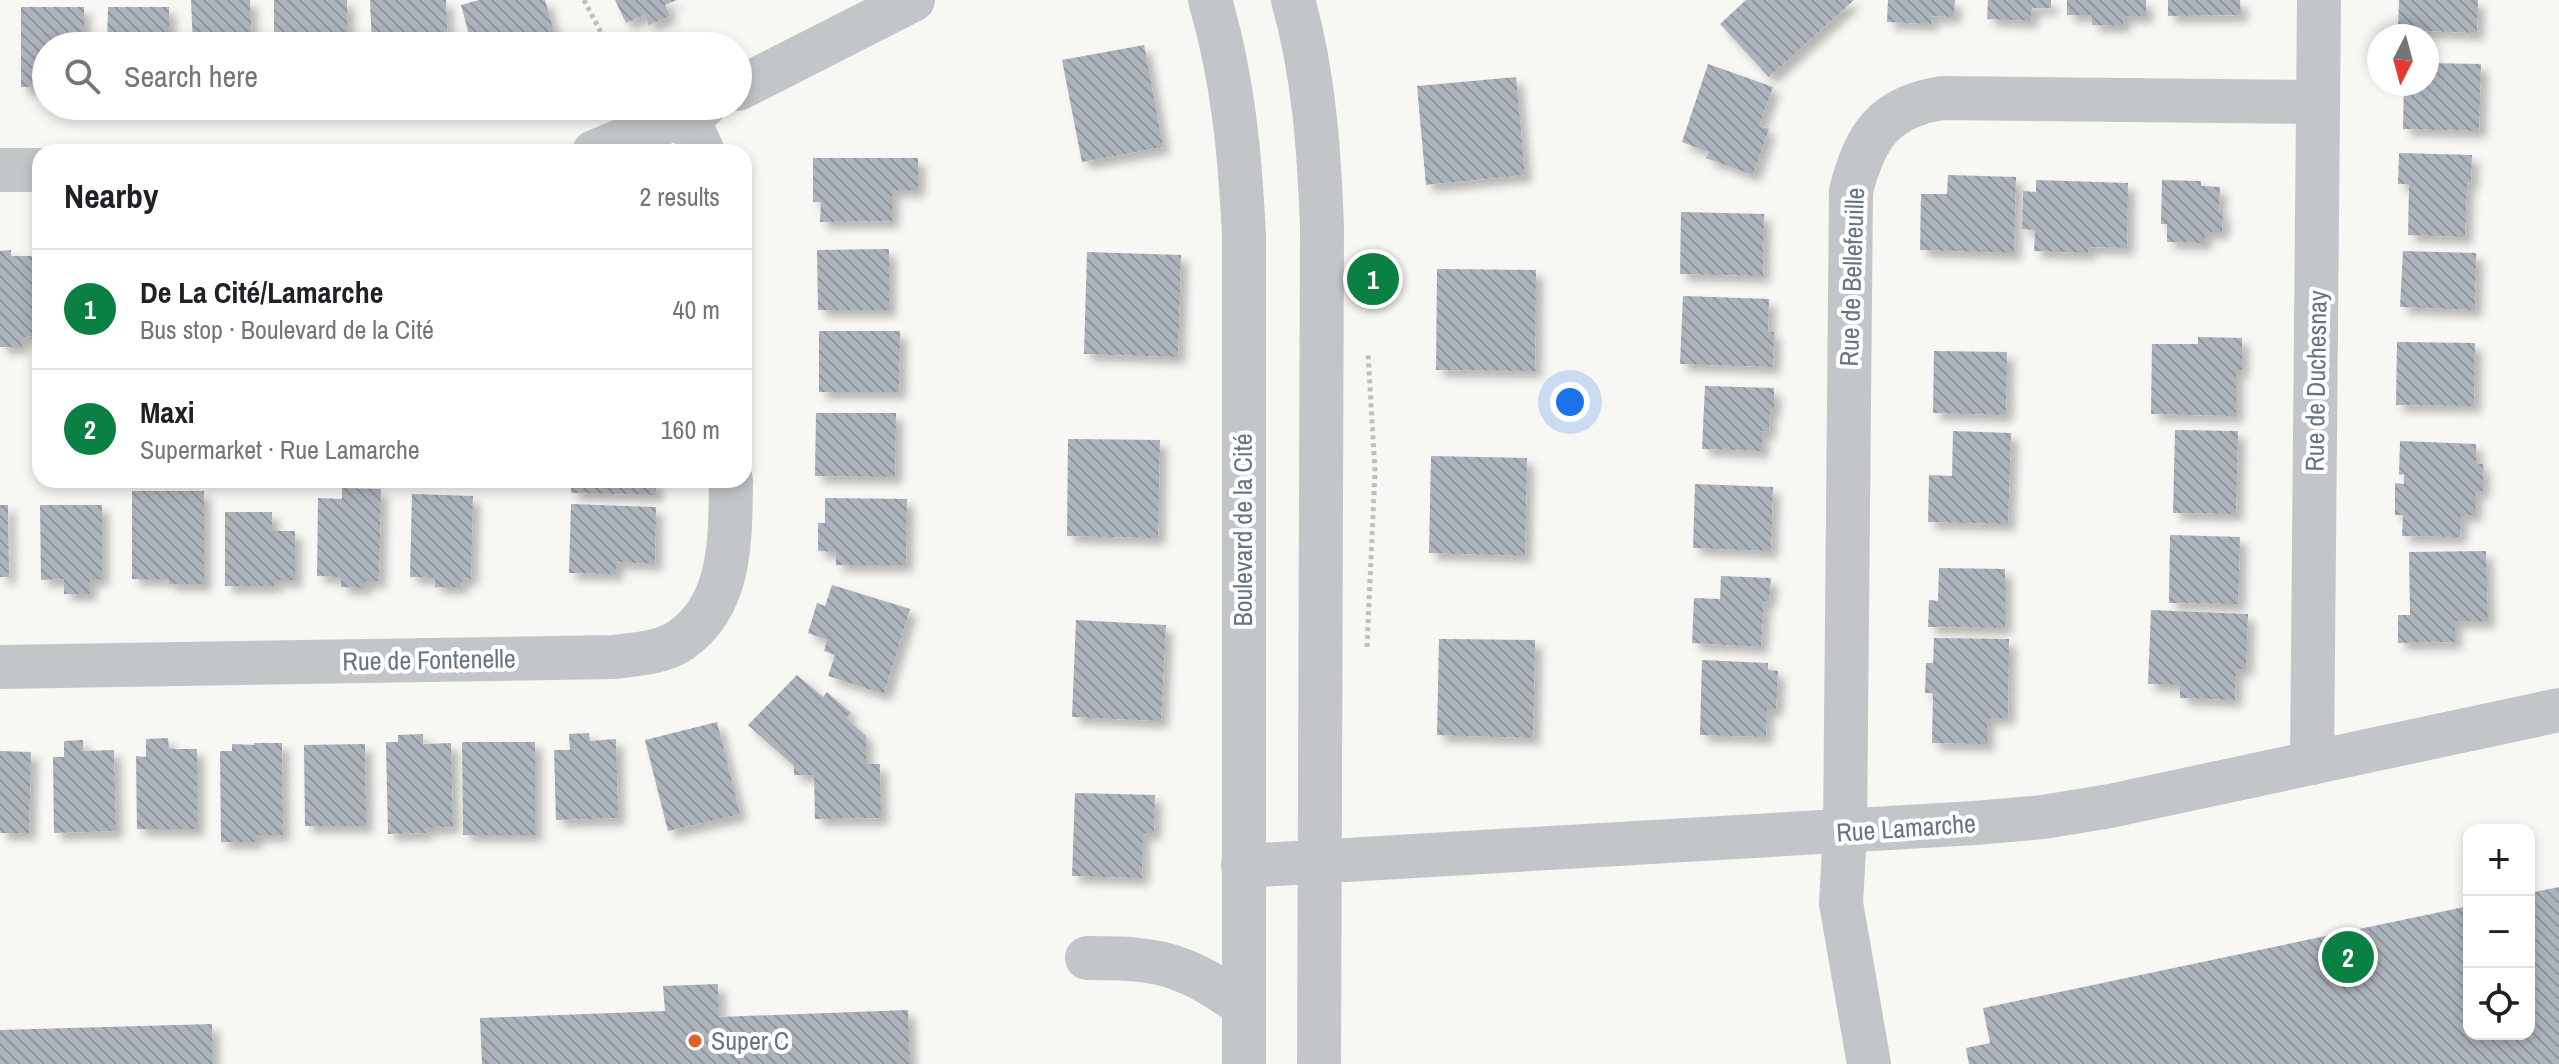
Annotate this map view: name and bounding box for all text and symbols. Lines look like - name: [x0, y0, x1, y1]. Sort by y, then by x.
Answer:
- north arrow: [2367, 24, 2439, 96]
- search box: [32, 32, 752, 120]
- icon: search: [60, 54, 104, 98]
- text: Search here: [124, 56, 258, 96]
- text: Nearby: [64, 173, 159, 219]
- text: 2 results: [639, 179, 720, 214]
- street label: Rue de Bellefeuille: [1831, 187, 1872, 367]
- pin: 1: [1347, 249, 1399, 309]
- text: De La Cité/Lamarche: [140, 272, 383, 312]
- street label: Rue de Duchesnay: [2296, 290, 2335, 472]
- text: 1: [84, 292, 96, 327]
- text: 40 m: [673, 292, 720, 327]
- text: Bus stop · Boulevard de la Cité: [140, 312, 434, 347]
- your location: [1550, 382, 1590, 422]
- text: Maxi: [140, 392, 195, 432]
- text: 2: [84, 412, 96, 447]
- text: 160 m: [661, 412, 720, 447]
- text: Supermarket · Rue Lamarche: [140, 432, 420, 467]
- street label: Boulevard de la Cité: [1225, 433, 1260, 627]
- street label: Rue de Fontenelle: [342, 640, 516, 679]
- street label: Rue Lamarche: [1835, 805, 1977, 850]
- map controls: [2463, 824, 2535, 1040]
- button: +: [2463, 824, 2535, 896]
- button: −: [2463, 896, 2535, 968]
- pin: 2: [2322, 927, 2374, 987]
- button: locate: [2463, 968, 2535, 1040]
- place label: Super C: [711, 1023, 789, 1058]
- marker: Super C: [686, 1032, 704, 1050]

